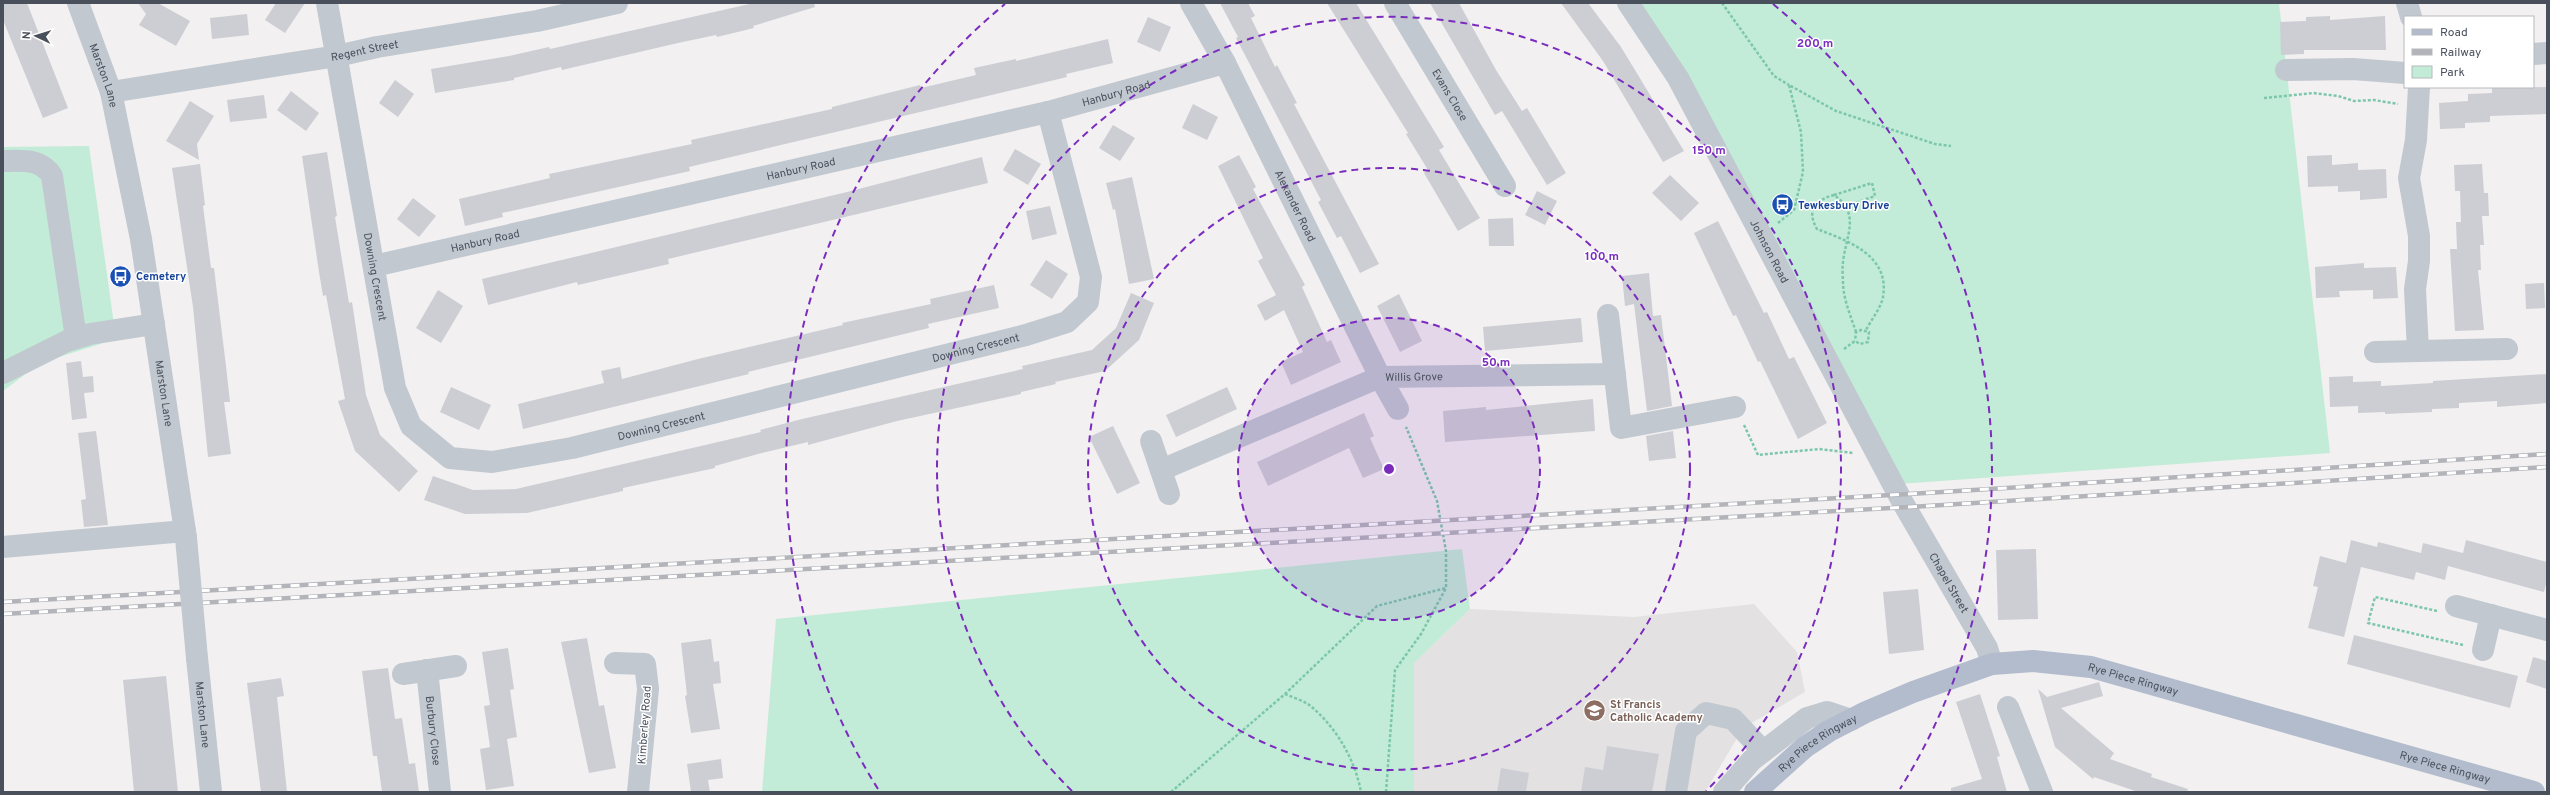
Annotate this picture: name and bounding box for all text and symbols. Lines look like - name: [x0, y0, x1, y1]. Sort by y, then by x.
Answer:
- north arrow: [16, 16, 56, 56]
- legend: [2404, 16, 2534, 88]
- text: Road: [2440, 25, 2468, 41]
- text: N: [20, 31, 34, 40]
- text: 200 m: [1797, 36, 1833, 52]
- street label: Regent Street: [330, 38, 399, 65]
- street label: Marston Lane: [86, 42, 120, 109]
- text: Railway: [2440, 45, 2481, 61]
- text: Park: [2440, 65, 2465, 81]
- street label: Evans Close: [1428, 67, 1470, 124]
- street label: Hanbury Road: [1081, 78, 1152, 110]
- text: 150 m: [1692, 143, 1726, 159]
- street label: Hanbury Road: [765, 155, 837, 184]
- street label: Alexander Road: [1271, 168, 1318, 244]
- bus stop icon: Tewkesbury Drive: [1769, 192, 1795, 218]
- place label: Tewkesbury Drive: [1798, 199, 1889, 213]
- street label: Johnson Road: [1746, 217, 1791, 286]
- street label: Hanbury Road: [450, 227, 521, 256]
- street label: Downing Crescent: [360, 232, 389, 322]
- text: 100 m: [1585, 249, 1619, 265]
- bus stop icon: Cemetery: [107, 263, 133, 289]
- place label: Cemetery: [136, 270, 186, 284]
- street label: Downing Crescent: [931, 331, 1021, 366]
- text: 50 m: [1482, 355, 1510, 371]
- street label: Marston Lane: [151, 359, 175, 428]
- street label: Willis Grove: [1385, 370, 1443, 385]
- street label: Downing Crescent: [616, 409, 706, 444]
- centre of rings: [1382, 462, 1396, 476]
- street label: Chapel Street: [1925, 550, 1971, 616]
- street label: Rye Piece Ringway: [2086, 660, 2180, 699]
- street label: Marston Lane: [191, 681, 212, 749]
- street label: Kimberley Road: [635, 685, 655, 765]
- street label: Burbury Close: [422, 695, 443, 766]
- school or university icon: St Francis Catholic Academy: [1581, 697, 1607, 723]
- place label: St Francis Catholic Academy: [1610, 698, 1703, 725]
- street label: Rye Piece Ringway: [1776, 712, 1860, 776]
- street label: Rye Piece Ringway: [2398, 748, 2492, 787]

